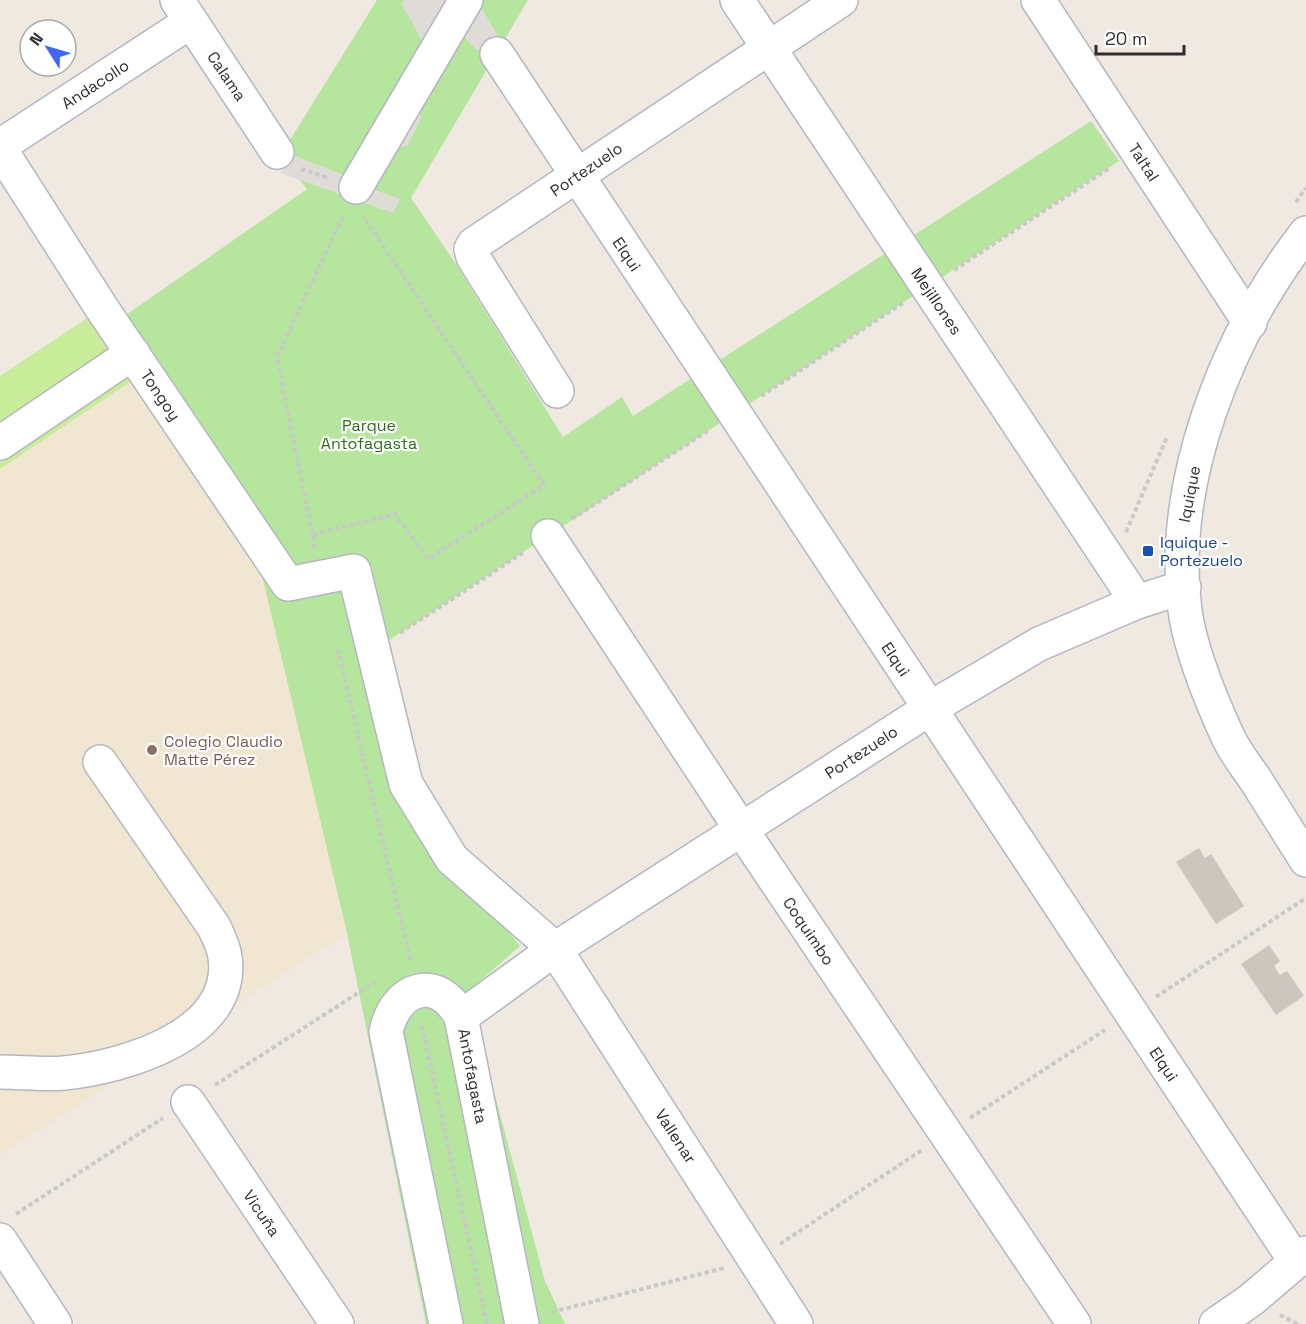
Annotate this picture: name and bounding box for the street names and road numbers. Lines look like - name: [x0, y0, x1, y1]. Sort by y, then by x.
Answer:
- street label: Calama: [202, 47, 251, 105]
- street label: Andacollo: [58, 55, 133, 114]
- street label: Portezuelo: [546, 138, 627, 201]
- street label: Taltal: [1123, 139, 1164, 185]
- street label: Elqui: [608, 233, 646, 275]
- street label: Mejillones: [906, 264, 967, 339]
- street label: Tongoy: [136, 366, 185, 425]
- street label: Iquique: [1174, 464, 1205, 524]
- street label: Elqui: [877, 638, 915, 680]
- street label: Portezuelo: [821, 721, 902, 784]
- street label: Coquimbo: [778, 893, 839, 970]
- street label: Antofagasta: [453, 1027, 492, 1125]
- street label: Elqui: [1145, 1043, 1183, 1085]
- street label: Vallenar: [650, 1105, 701, 1168]
- street label: Vicuña: [238, 1186, 285, 1241]

